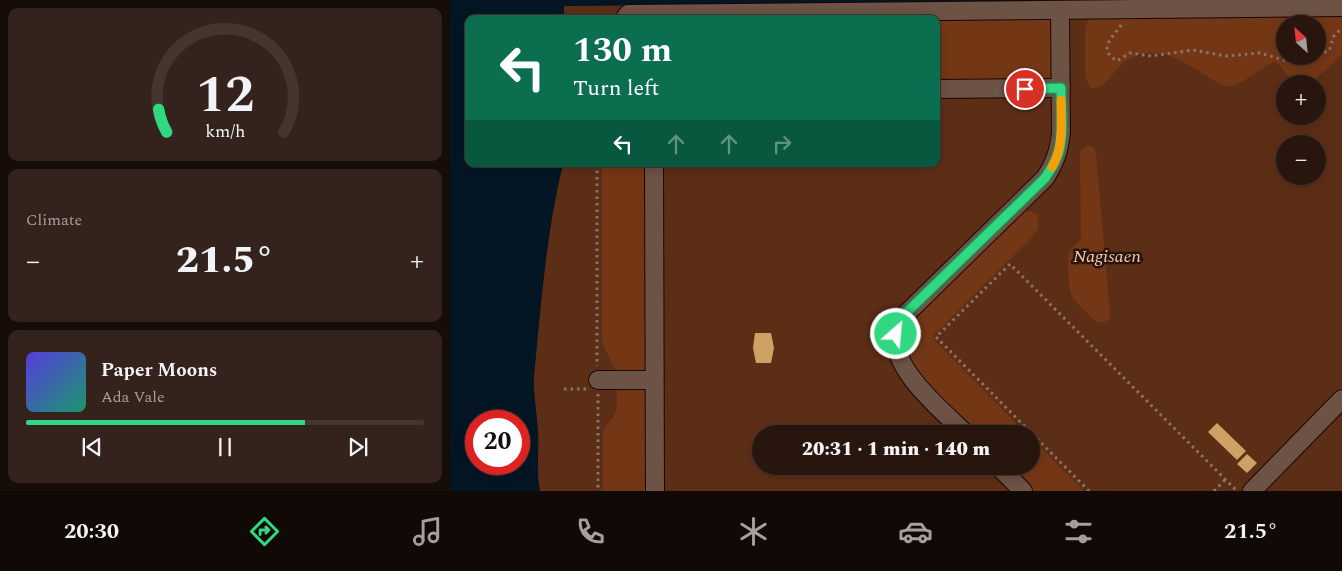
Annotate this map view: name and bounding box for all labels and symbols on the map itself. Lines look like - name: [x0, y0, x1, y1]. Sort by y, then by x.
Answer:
- north arrow: [1276, 15, 1326, 65]
- pin: [1004, 68, 1046, 110]
- park label: Nagisaen: [1073, 243, 1141, 270]
- position arrow: [869, 307, 921, 359]
- speed limit sign: 20: [465, 410, 530, 475]

